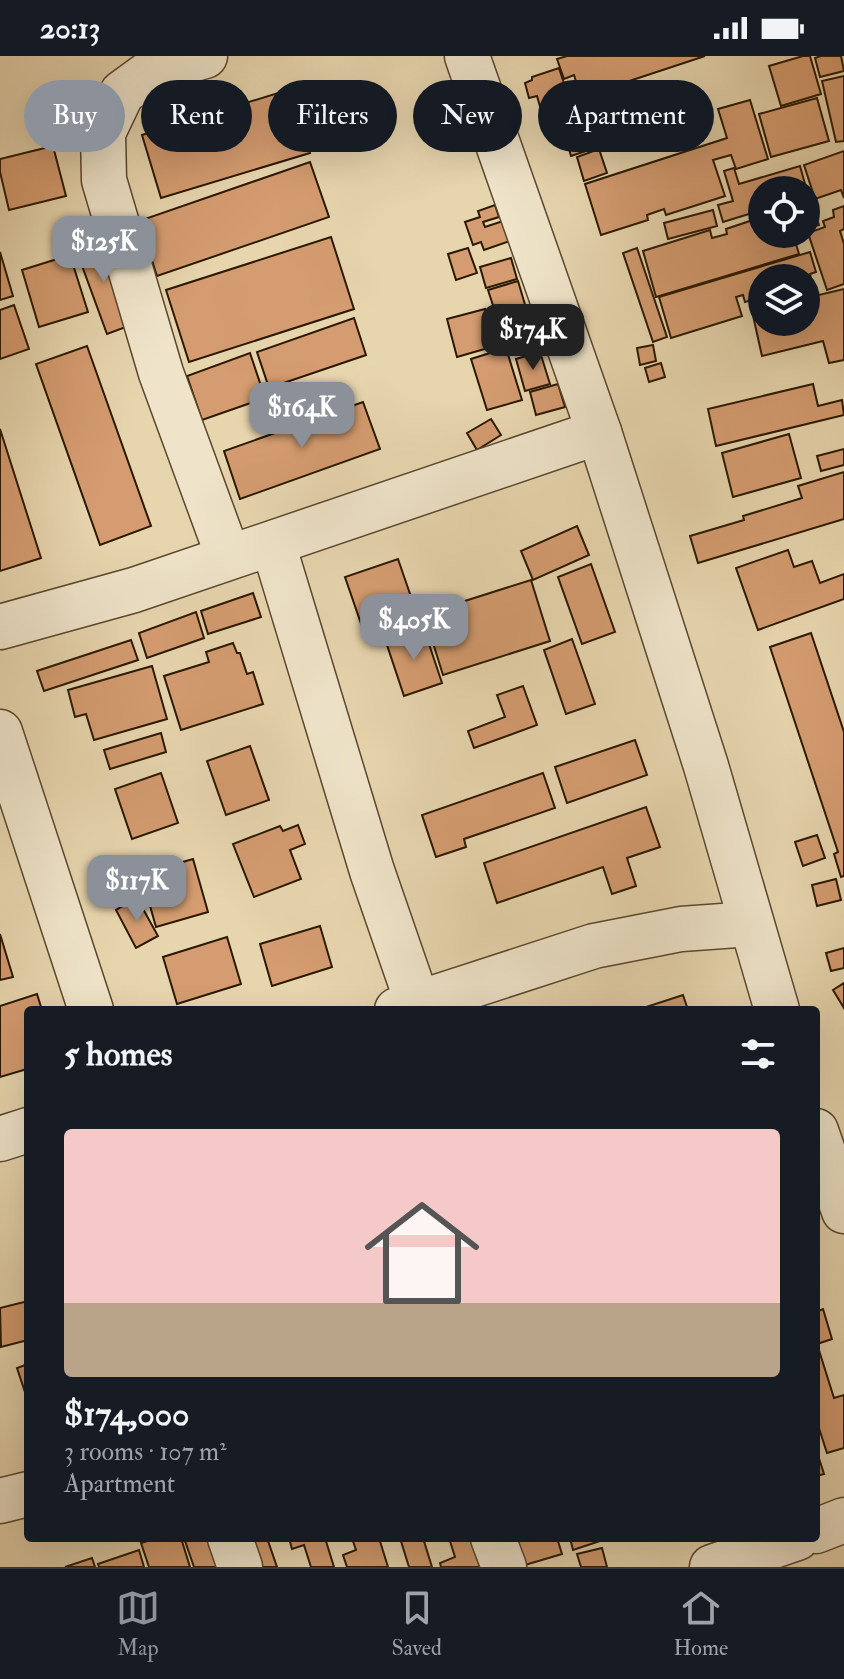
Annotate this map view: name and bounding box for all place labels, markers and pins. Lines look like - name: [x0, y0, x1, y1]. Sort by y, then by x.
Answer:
- pin: $125K: [48, 216, 160, 284]
- pin: $174K: [477, 304, 589, 372]
- pin: $164K: [246, 382, 358, 450]
- pin: $405K: [358, 594, 470, 662]
- pin: $117K: [81, 855, 193, 923]

